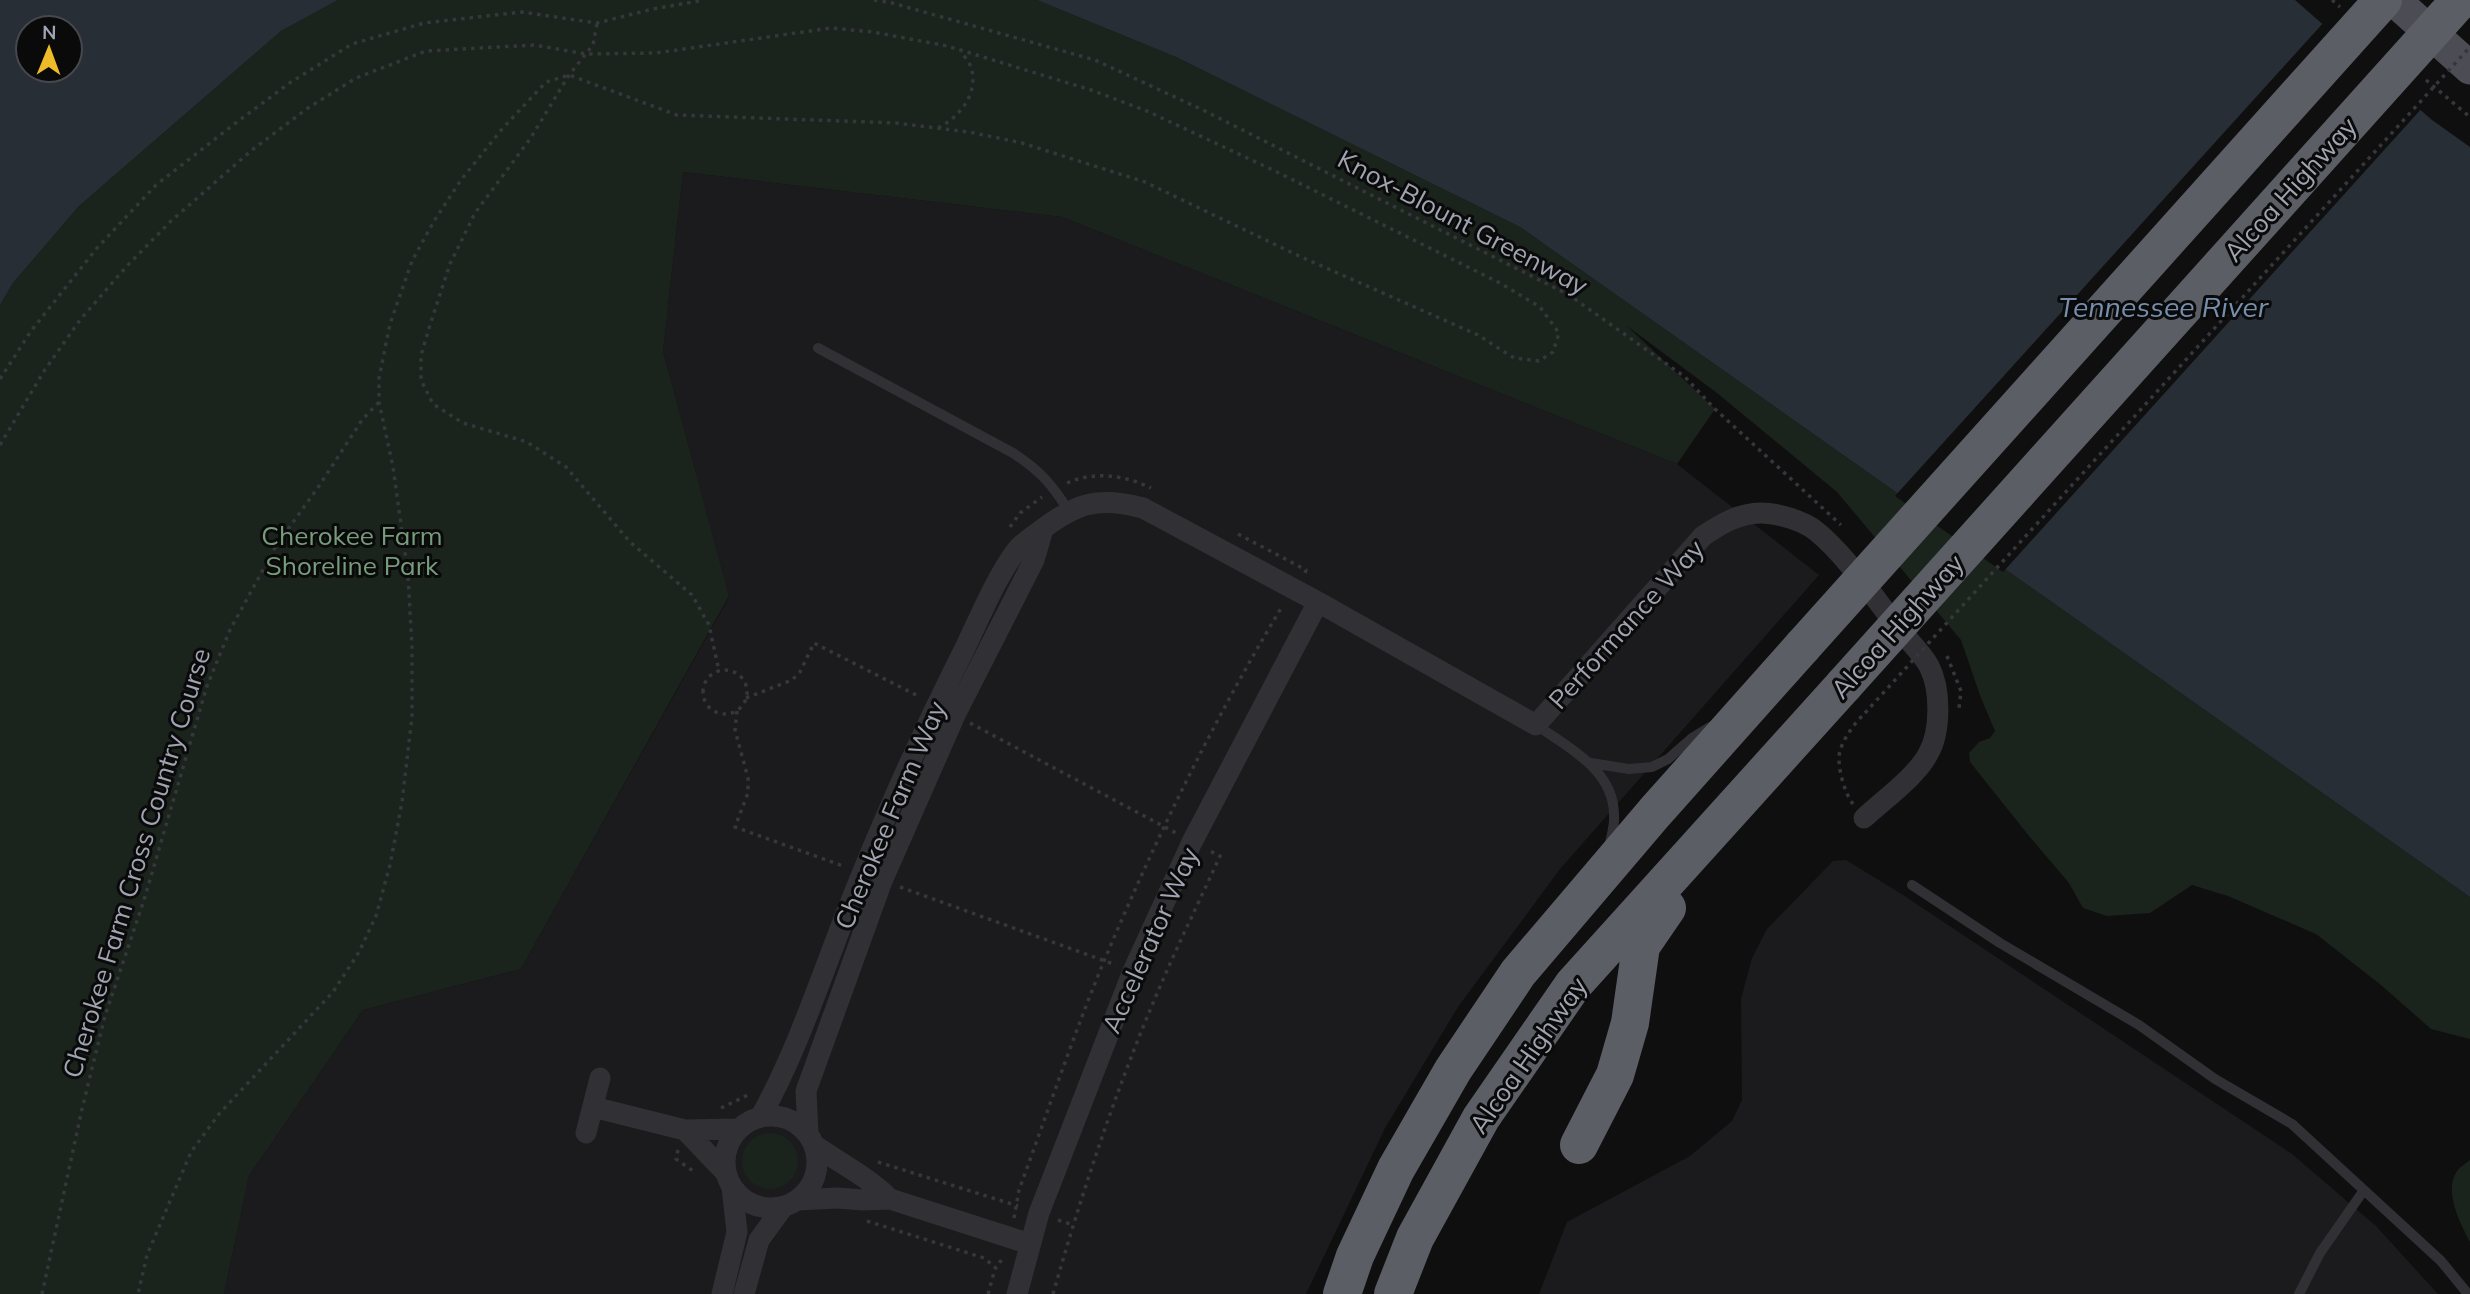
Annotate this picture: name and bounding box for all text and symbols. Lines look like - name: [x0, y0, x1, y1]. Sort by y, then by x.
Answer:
- north arrow: [14, 14, 84, 84]
- text: N: [42, 20, 57, 44]
- street label: Alcoa Highway: [2216, 110, 2364, 268]
- street label: Knox-Blount Greenway: [1332, 142, 1594, 302]
- water label: Tennessee River: [2058, 289, 2270, 324]
- park label: Cherokee Farm Shoreline Park: [261, 519, 443, 582]
- street label: Performance Way: [1541, 532, 1711, 716]
- street label: Alcoa Highway: [1823, 547, 1971, 705]
- street label: Cherokee Farm Cross Country Course: [55, 644, 217, 1082]
- street label: Cherokee Farm Way: [827, 696, 953, 934]
- street label: Accelerator Way: [1094, 842, 1206, 1038]
- street label: Alcoa Highway: [1462, 970, 1594, 1140]

